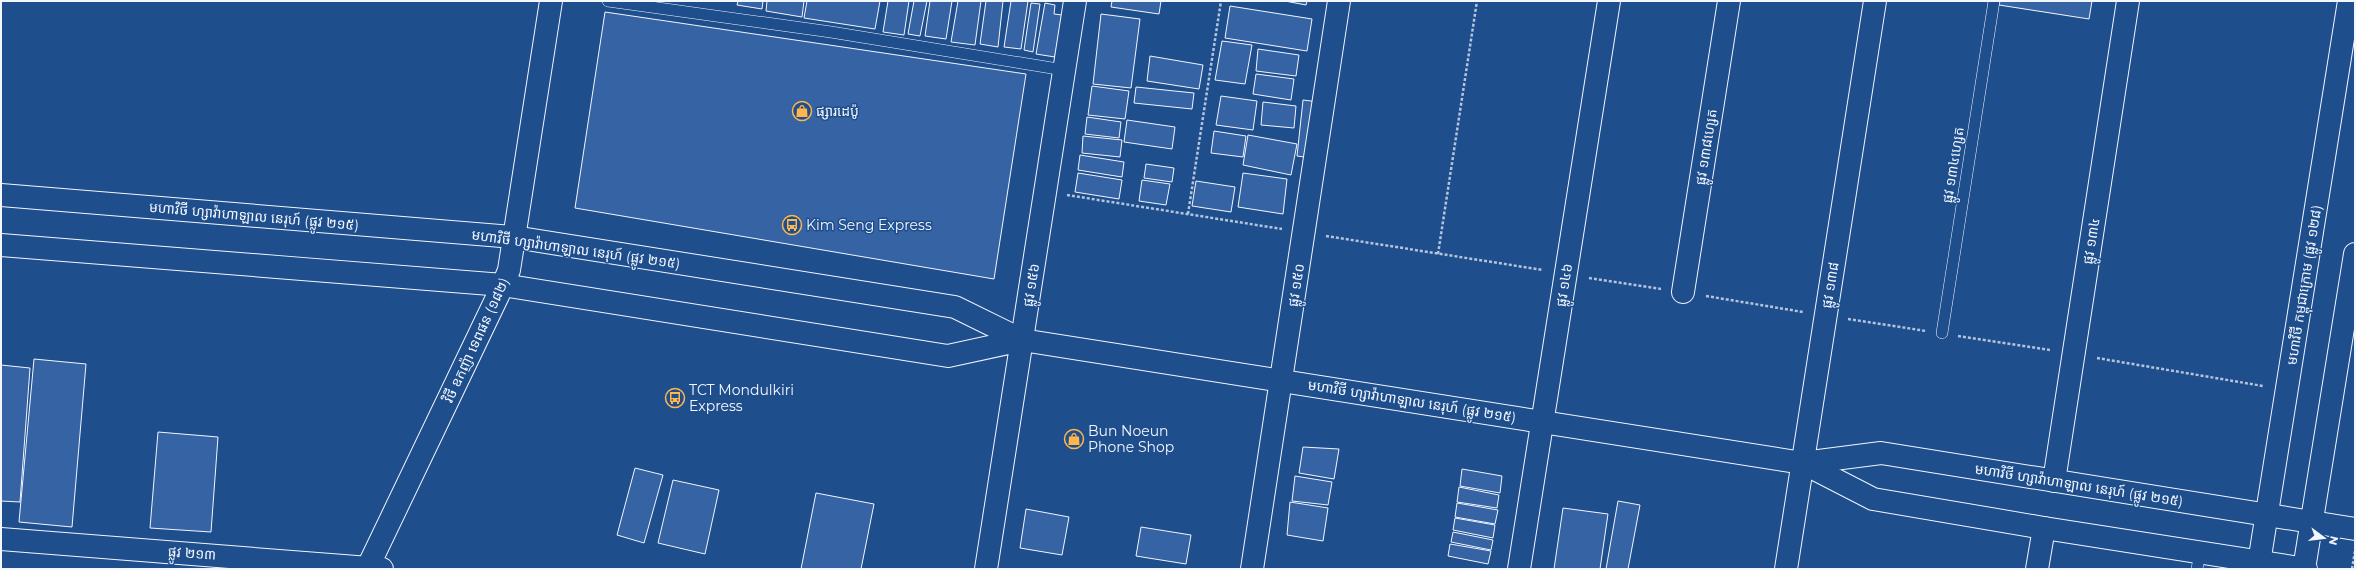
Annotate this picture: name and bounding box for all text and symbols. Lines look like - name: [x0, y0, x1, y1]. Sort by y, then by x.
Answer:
- shop icon: ផ្សារដេប៉ូ: [791, 100, 813, 122]
- place label: ផ្សារដេប៉ូ: [816, 102, 859, 120]
- street label: ផ្លូវ ១៣៨ហ្សេត: [1691, 108, 1724, 187]
- street label: ផ្លូវ ១៣៤ហ្សេត: [1938, 126, 1971, 205]
- street label: មហាវិថី ហ្សាវ៉ាហាឡាល នេរុហ៍ (ផ្លូវ ២១៥): [148, 198, 360, 237]
- street label: មហាវិថី កម្ពុជាក្រោម (ផ្លូវ ១២៨): [2282, 204, 2329, 367]
- bus stop icon: Kim Seng Express: [781, 214, 803, 236]
- place label: Kim Seng Express: [806, 216, 932, 234]
- street label: ផ្លូវ ១៣៤: [2078, 216, 2107, 266]
- street label: មហាវិថី ហ្សាវ៉ាហាឡាល នេរុហ៍ (ផ្លូវ ២១៥): [470, 225, 682, 276]
- street label: ផ្លូវ ១៣៨: [1817, 260, 1846, 310]
- street label: ផ្លូវ ១៥៦: [1019, 262, 1046, 309]
- street label: ផ្លូវ ១៥០: [1284, 262, 1311, 309]
- street label: ផ្លូវ ១៤៦: [1552, 262, 1579, 309]
- street label: វិថី ឧកញ៉ា ទេពផន (១៨២): [439, 274, 513, 406]
- street label: មហាវិថី ហ្សាវ៉ាហាឡាល នេរុហ៍ (ផ្លូវ ២១៥): [1306, 376, 1517, 429]
- place label: TCT Mondulkiri Express: [689, 381, 794, 415]
- bus stop icon: TCT Mondulkiri Express: [664, 387, 686, 409]
- place label: Bun Noeun Phone Shop: [1088, 422, 1174, 456]
- shop icon: Bun Noeun Phone Shop: [1063, 428, 1085, 450]
- street label: មហាវិថី ហ្សាវ៉ាហាឡាល នេរុហ៍ (ផ្លូវ ២១៥): [1973, 460, 2184, 513]
- north arrow: [2304, 518, 2344, 558]
- text: N: [2326, 534, 2342, 547]
- street label: ផ្លូវ ២១៣: [167, 542, 217, 567]

